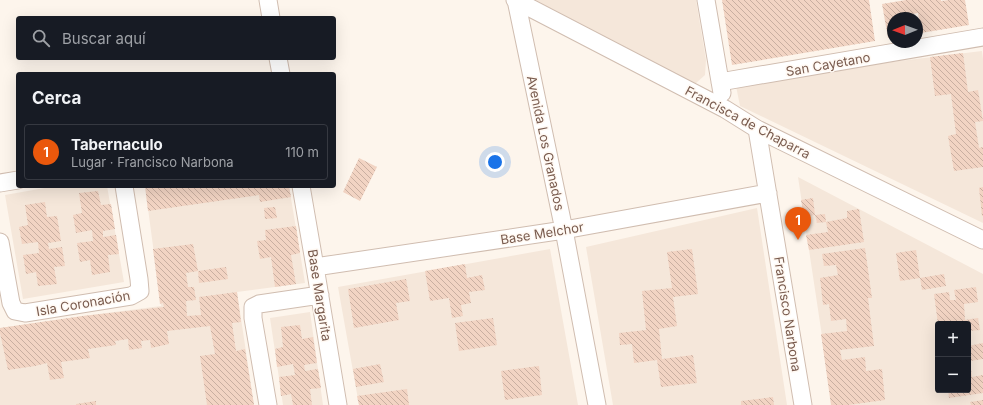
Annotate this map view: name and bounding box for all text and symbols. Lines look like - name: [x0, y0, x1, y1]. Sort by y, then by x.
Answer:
- north arrow: [887, 12, 923, 48]
- search box: [16, 16, 336, 60]
- icon: search: [30, 27, 52, 49]
- text: Buscar aquí: [62, 29, 146, 48]
- street label: San Cayetano: [785, 49, 872, 79]
- street label: Avenida Los Granados: [524, 74, 568, 212]
- street label: Francisca de Chaparra: [683, 82, 813, 162]
- text: Cerca: [32, 88, 81, 108]
- text: Tabernaculo: [71, 135, 163, 154]
- text: 1: [43, 144, 49, 160]
- text: 110 m: [285, 144, 319, 160]
- your location: [485, 152, 505, 172]
- text: Lugar · Francisco Narbona: [71, 154, 234, 170]
- pin: 1: [785, 207, 811, 240]
- street label: Base Melchor: [499, 218, 585, 247]
- street label: Base Margarita: [305, 248, 335, 342]
- street label: Francisco Narbona: [771, 255, 805, 373]
- street label: Isla Coronación: [35, 287, 131, 319]
- map controls: [935, 321, 971, 393]
- button: +: [935, 321, 971, 357]
- button: −: [935, 357, 971, 393]

